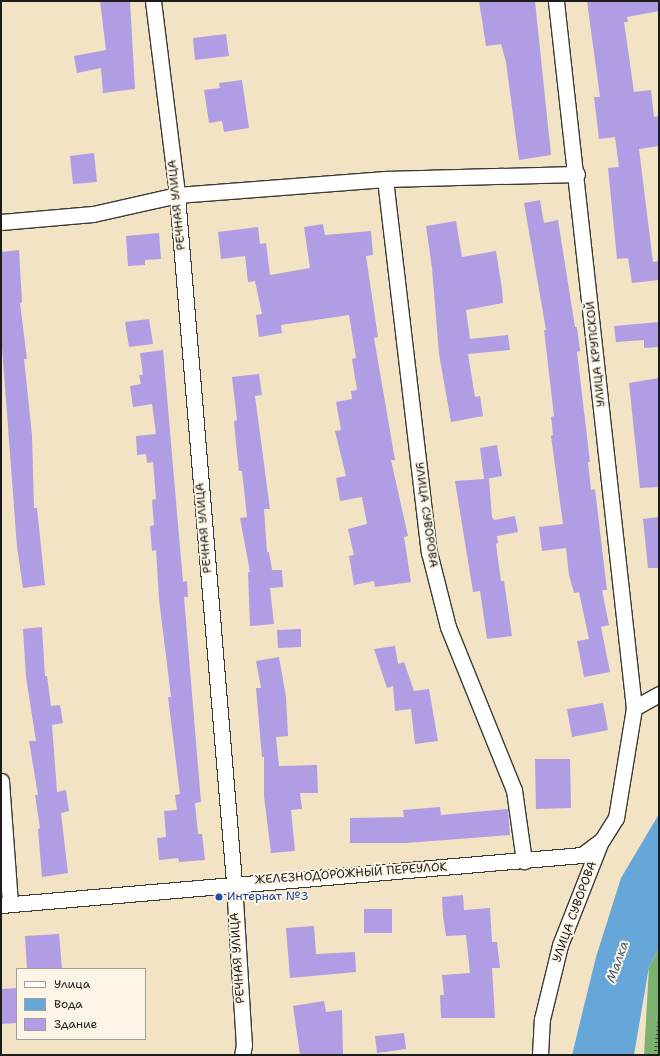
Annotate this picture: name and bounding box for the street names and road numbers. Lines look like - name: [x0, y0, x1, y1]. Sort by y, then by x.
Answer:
- street label: РЕЧНАЯ УЛИЦА: [165, 159, 189, 251]
- street label: УЛИЦА КРУПСКОЙ: [583, 300, 609, 408]
- street label: УЛИЦА СУВОРОВА: [411, 461, 441, 569]
- street label: РЕЧНАЯ УЛИЦА: [193, 482, 215, 574]
- street label: УЛИЦА СУВОРОВА: [550, 859, 600, 965]
- street label: ЖЕЛЕЗНОДОРОЖНЫЙ ПЕРЕУЛОК: [254, 860, 448, 888]
- street label: РЕЧНАЯ УЛИЦА: [228, 912, 248, 1004]

